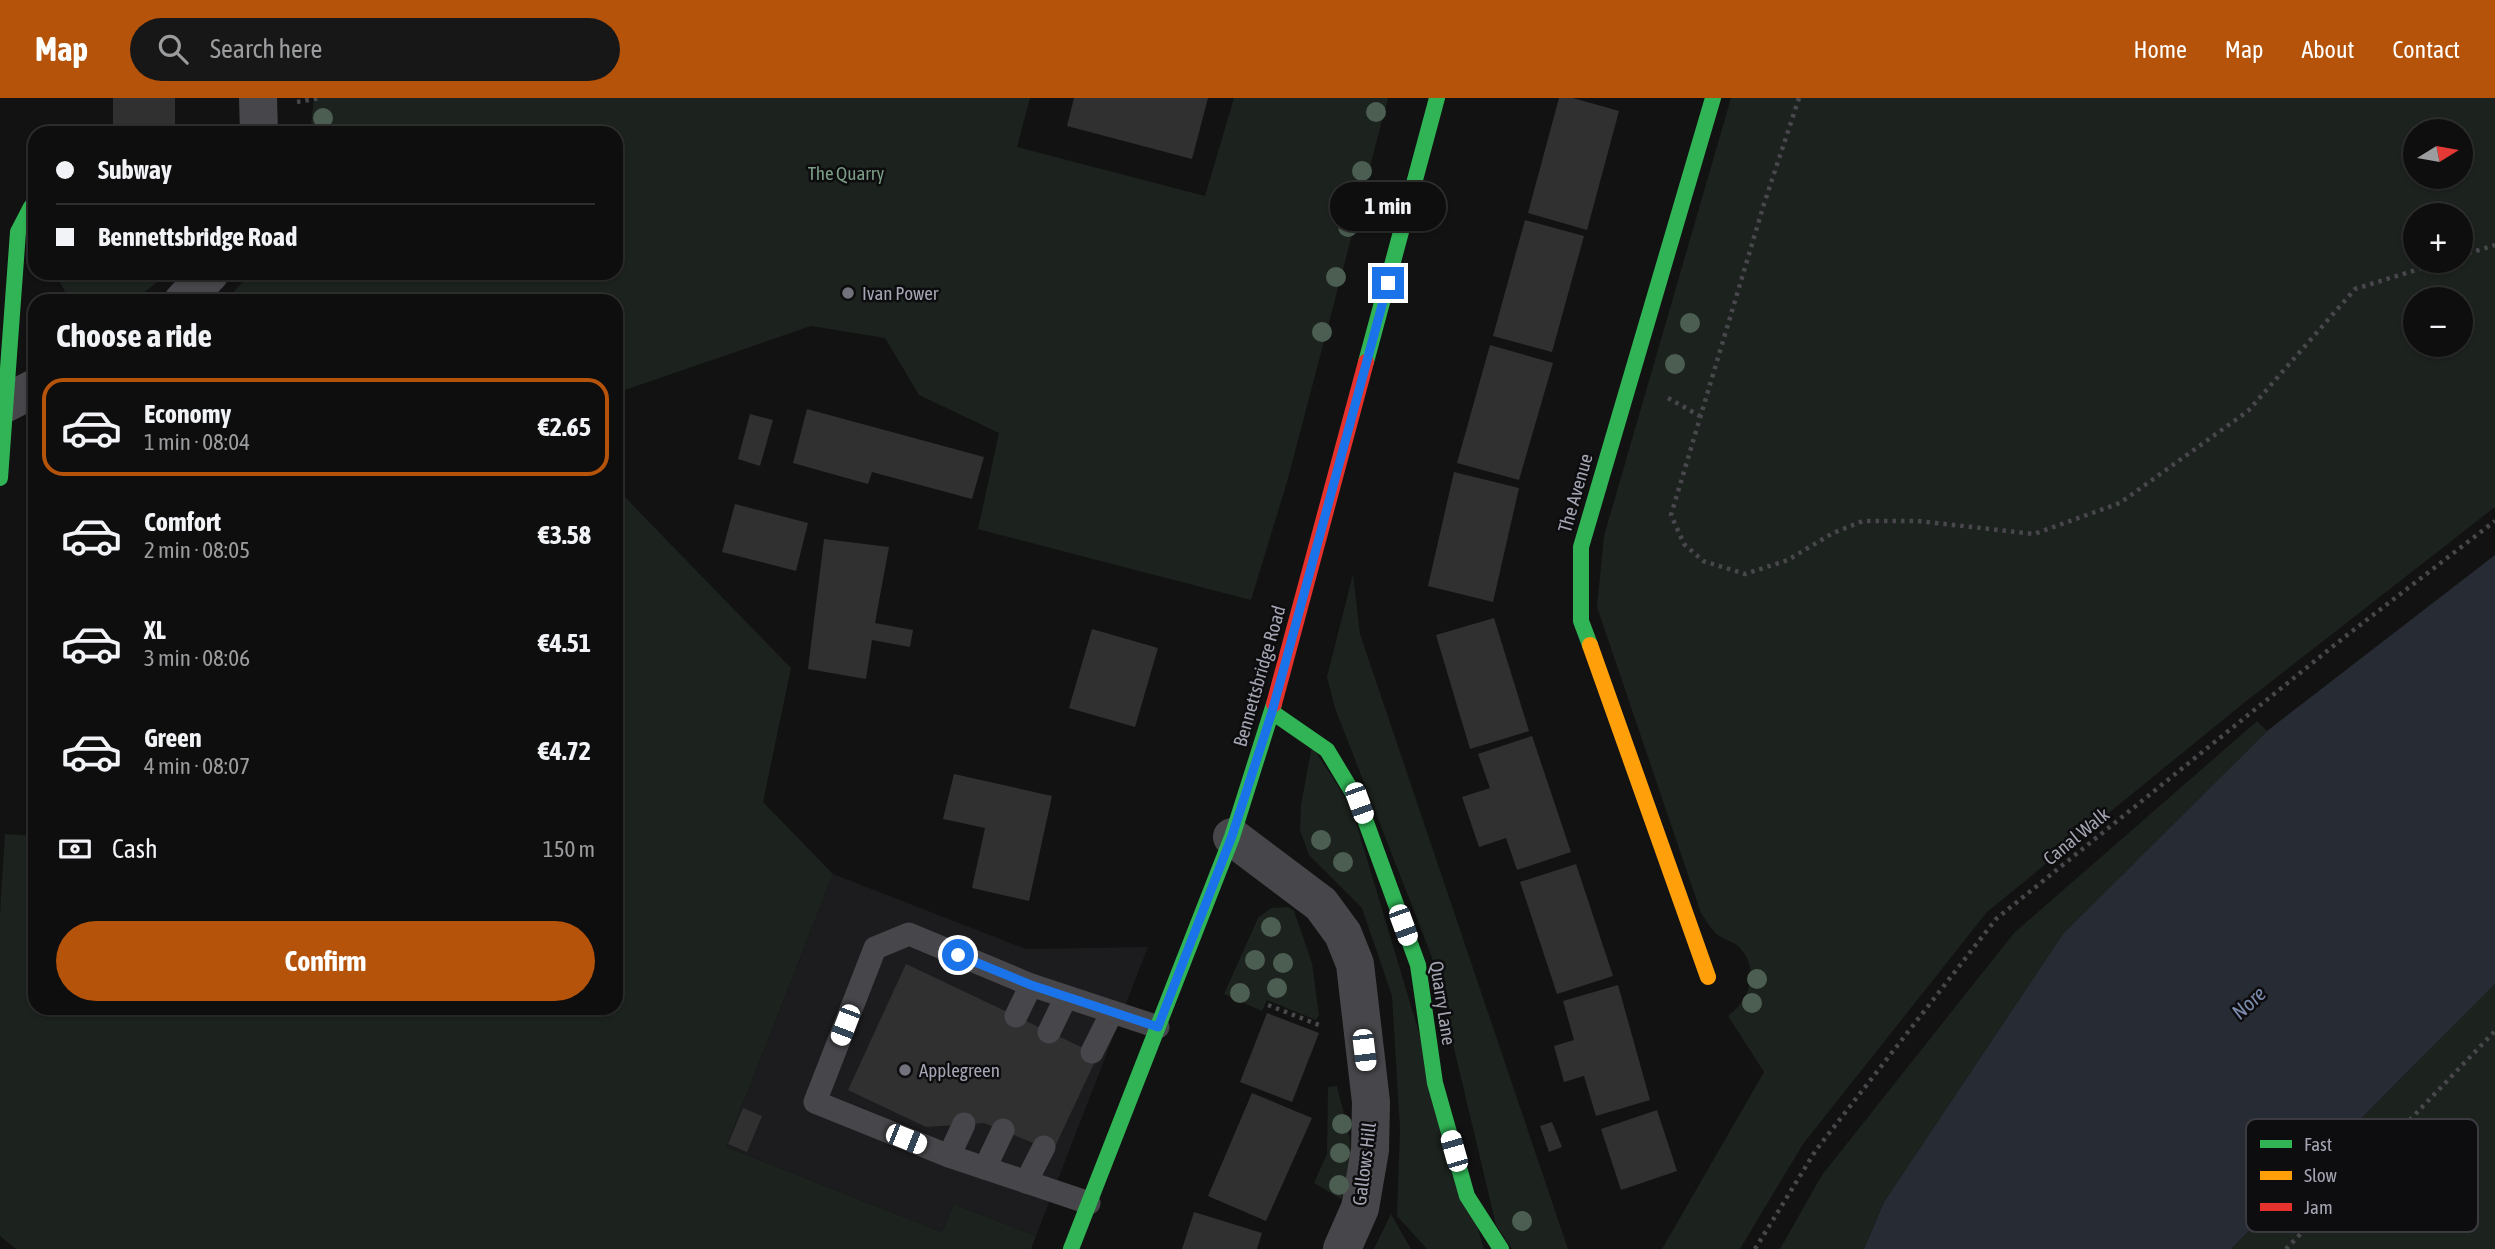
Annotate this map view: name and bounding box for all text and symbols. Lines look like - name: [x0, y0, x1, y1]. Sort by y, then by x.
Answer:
- search box: [130, 18, 620, 81]
- text: Map: [35, 30, 88, 68]
- icon: search: [154, 30, 192, 68]
- text: Search here: [210, 34, 322, 64]
- text: Home: [2133, 36, 2187, 63]
- text: Map: [2225, 36, 2263, 63]
- text: About: [2301, 36, 2354, 63]
- text: Contact: [2392, 36, 2460, 63]
- north arrow: [2403, 119, 2473, 189]
- map controls: [2403, 119, 2473, 357]
- text: Subway: [98, 155, 172, 185]
- park label: The Quarry: [808, 162, 884, 184]
- callout: 1 min: [1330, 181, 1446, 230]
- text: 1 min: [1365, 193, 1411, 219]
- button: +: [2403, 203, 2473, 273]
- text: Bennettsbridge Road: [98, 222, 297, 252]
- route end: [1372, 267, 1404, 299]
- place label: Ivan Power: [862, 282, 939, 304]
- marker: Ivan Power: [840, 285, 856, 301]
- button: −: [2403, 287, 2473, 357]
- text: Choose a ride: [56, 317, 212, 354]
- icon: car: [60, 396, 123, 459]
- text: Economy: [144, 399, 231, 429]
- text: €2.65: [538, 412, 591, 442]
- text: 1 min · 08:04: [144, 429, 250, 455]
- street label: The Avenue: [1553, 451, 1597, 535]
- icon: car: [60, 504, 123, 567]
- text: Comfort: [144, 507, 221, 537]
- text: €3.58: [538, 520, 591, 550]
- text: 2 min · 08:05: [144, 537, 250, 563]
- street label: Bennettsbridge Road: [1228, 603, 1290, 749]
- icon: car: [60, 612, 123, 675]
- text: XL: [144, 615, 166, 645]
- text: €4.51: [538, 628, 591, 658]
- text: 3 min · 08:06: [144, 645, 250, 671]
- icon: car: [60, 720, 123, 783]
- text: Green: [144, 723, 202, 753]
- text: €4.72: [538, 736, 591, 766]
- text: 4 min · 08:07: [144, 753, 250, 779]
- car: [1342, 780, 1377, 826]
- street label: Canal Walk: [2039, 802, 2114, 869]
- icon: cash: [56, 830, 94, 868]
- text: Cash: [112, 834, 158, 864]
- text: 150 m: [543, 836, 595, 862]
- car: [1386, 902, 1421, 948]
- button: Confirm: [56, 921, 595, 1001]
- route start: [942, 939, 974, 971]
- street label: Quarry Lane: [1426, 959, 1460, 1047]
- water label: Nore: [2226, 981, 2270, 1024]
- car: [828, 1002, 863, 1048]
- car: [1352, 1028, 1377, 1072]
- place label: Applegreen: [919, 1059, 1000, 1081]
- marker: Applegreen: [897, 1062, 913, 1078]
- legend: [2246, 1119, 2478, 1232]
- car: [883, 1121, 930, 1157]
- street label: Gallows Hill: [1348, 1121, 1380, 1207]
- car: [1439, 1128, 1470, 1174]
- text: Fast: [2304, 1133, 2332, 1155]
- text: Slow: [2304, 1164, 2338, 1186]
- text: Jam: [2304, 1196, 2333, 1218]

